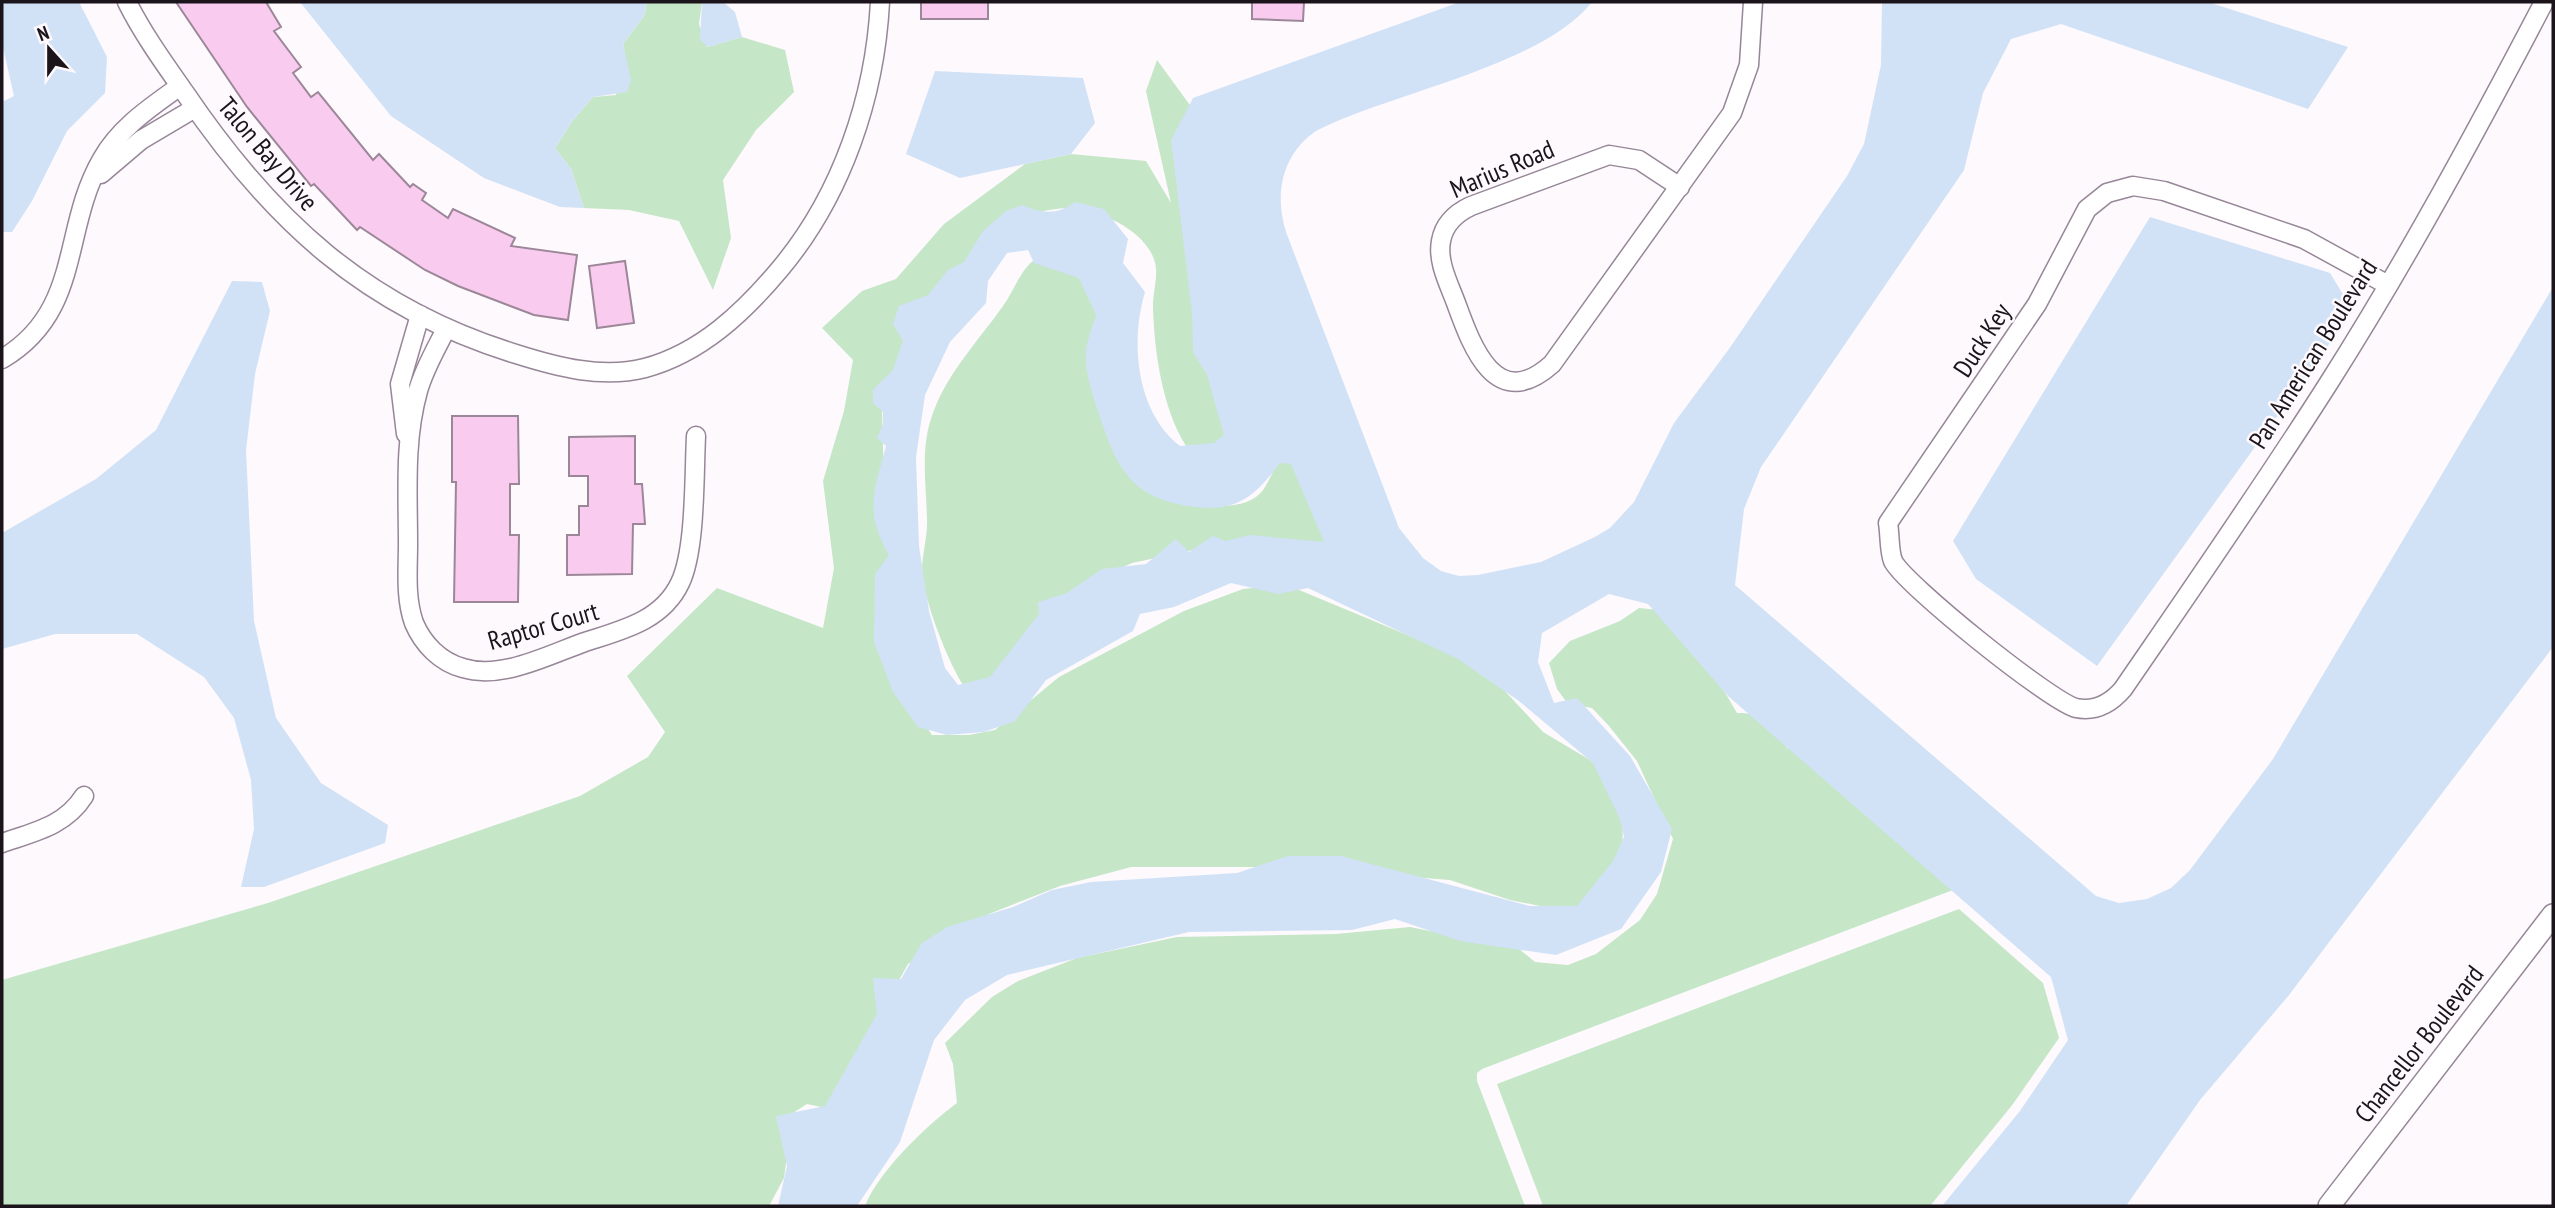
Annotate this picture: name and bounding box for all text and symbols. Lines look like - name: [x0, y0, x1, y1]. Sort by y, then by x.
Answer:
- north arrow: [14, 14, 84, 84]
- text: N: [34, 20, 52, 46]
- street label: Talon Bay Drive: [211, 90, 326, 217]
- street label: Marius Road: [1445, 132, 1559, 205]
- street label: Pan American Boulevard: [2241, 253, 2384, 454]
- street label: Duck Key: [1946, 297, 2018, 383]
- street label: Raptor Court: [484, 594, 602, 657]
- street label: Chancellor Boulevard: [2347, 958, 2490, 1129]

